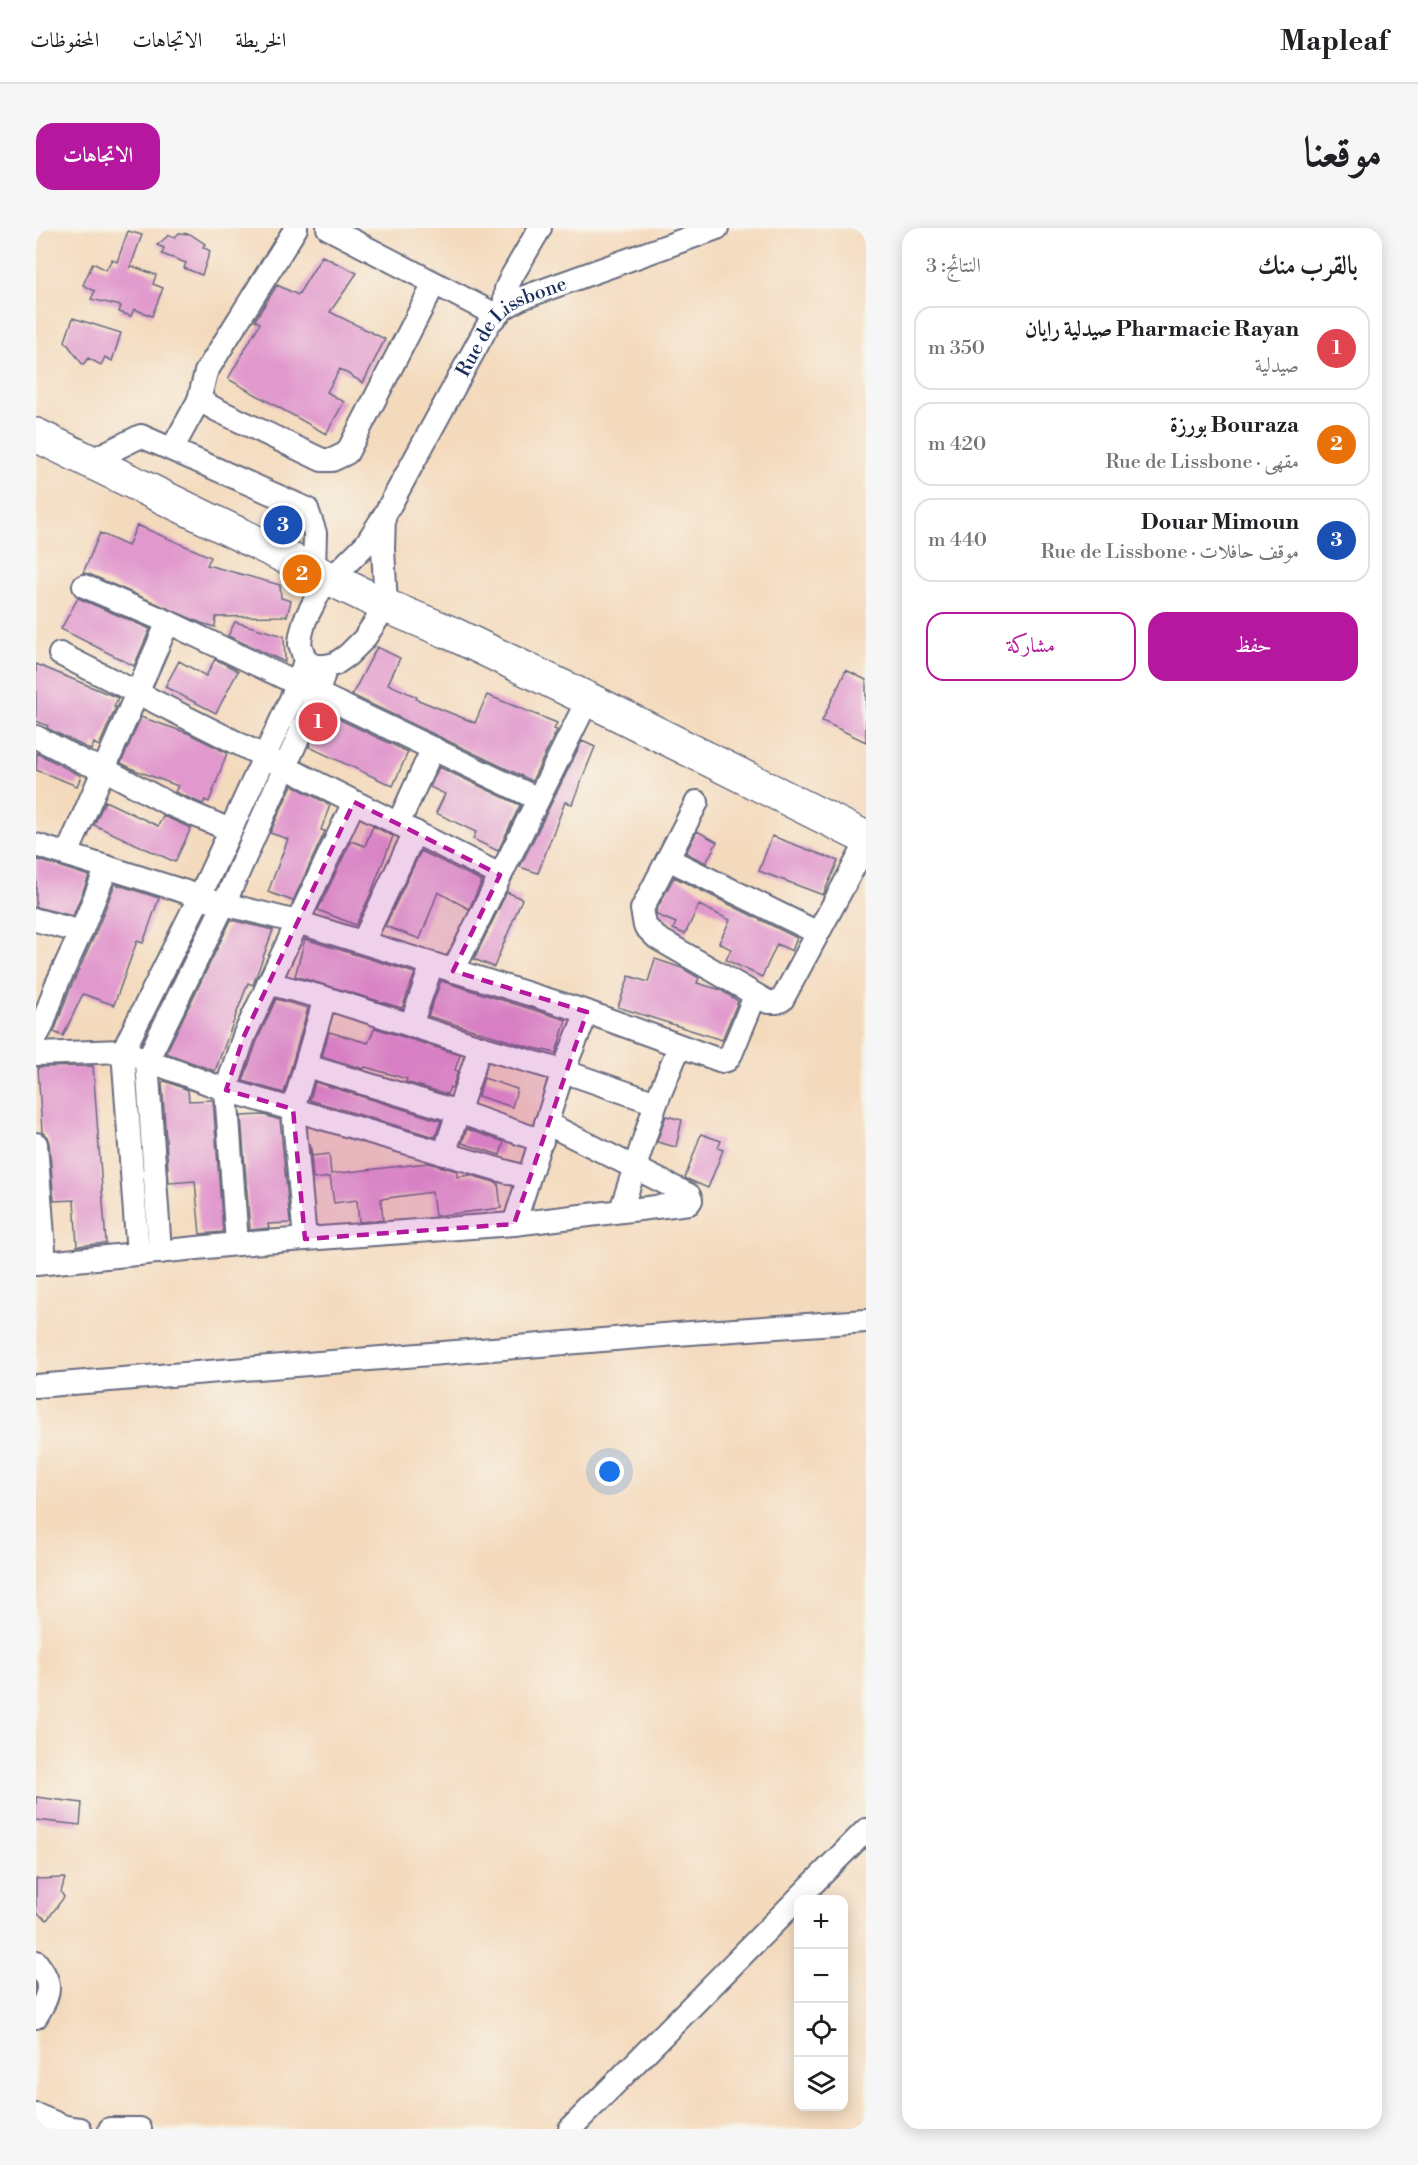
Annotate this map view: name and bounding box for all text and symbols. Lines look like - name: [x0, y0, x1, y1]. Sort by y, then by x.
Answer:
- text: Mapleaf: [1280, 24, 1388, 59]
- text: المحفوظات: [30, 28, 99, 54]
- text: الاتجاهات: [132, 28, 202, 54]
- text: الخريطة: [235, 28, 286, 54]
- button: الاتجاهات: [36, 123, 160, 190]
- text: موقعنا: [1304, 127, 1382, 180]
- text: بالقرب منك: [1258, 250, 1358, 282]
- text: النتائج: 3: [926, 254, 981, 279]
- street label: Rue de Lissbone: [451, 272, 570, 382]
- text: Pharmacie Rayan صيدلية رايان: [1025, 316, 1299, 343]
- text: 350 m: [928, 336, 985, 361]
- text: 1: [1332, 336, 1341, 361]
- text: صيدلية: [1255, 354, 1299, 379]
- text: Bouraza بورزة: [1170, 412, 1299, 439]
- text: 420 m: [928, 432, 986, 457]
- text: 2: [1330, 432, 1343, 457]
- text: مقهى · Rue de Lissbone: [1106, 450, 1299, 475]
- pin: 3: [264, 502, 302, 548]
- text: Douar Mimoun: [1141, 509, 1299, 536]
- text: 440 m: [928, 528, 987, 553]
- text: 3: [1330, 528, 1343, 553]
- text: موقف حافلات · Rue de Lissbone: [1041, 540, 1299, 565]
- pin: 2: [282, 552, 322, 596]
- button: مشاركة: [926, 612, 1136, 681]
- button: حفظ: [1148, 612, 1358, 681]
- pin: 1: [298, 700, 338, 744]
- your location: [595, 1457, 624, 1486]
- map controls: [794, 1895, 848, 2111]
- button: +: [794, 1895, 848, 1949]
- button: −: [794, 1949, 848, 2003]
- button: locate: [794, 2003, 848, 2057]
- button: layers: [794, 2057, 848, 2111]

